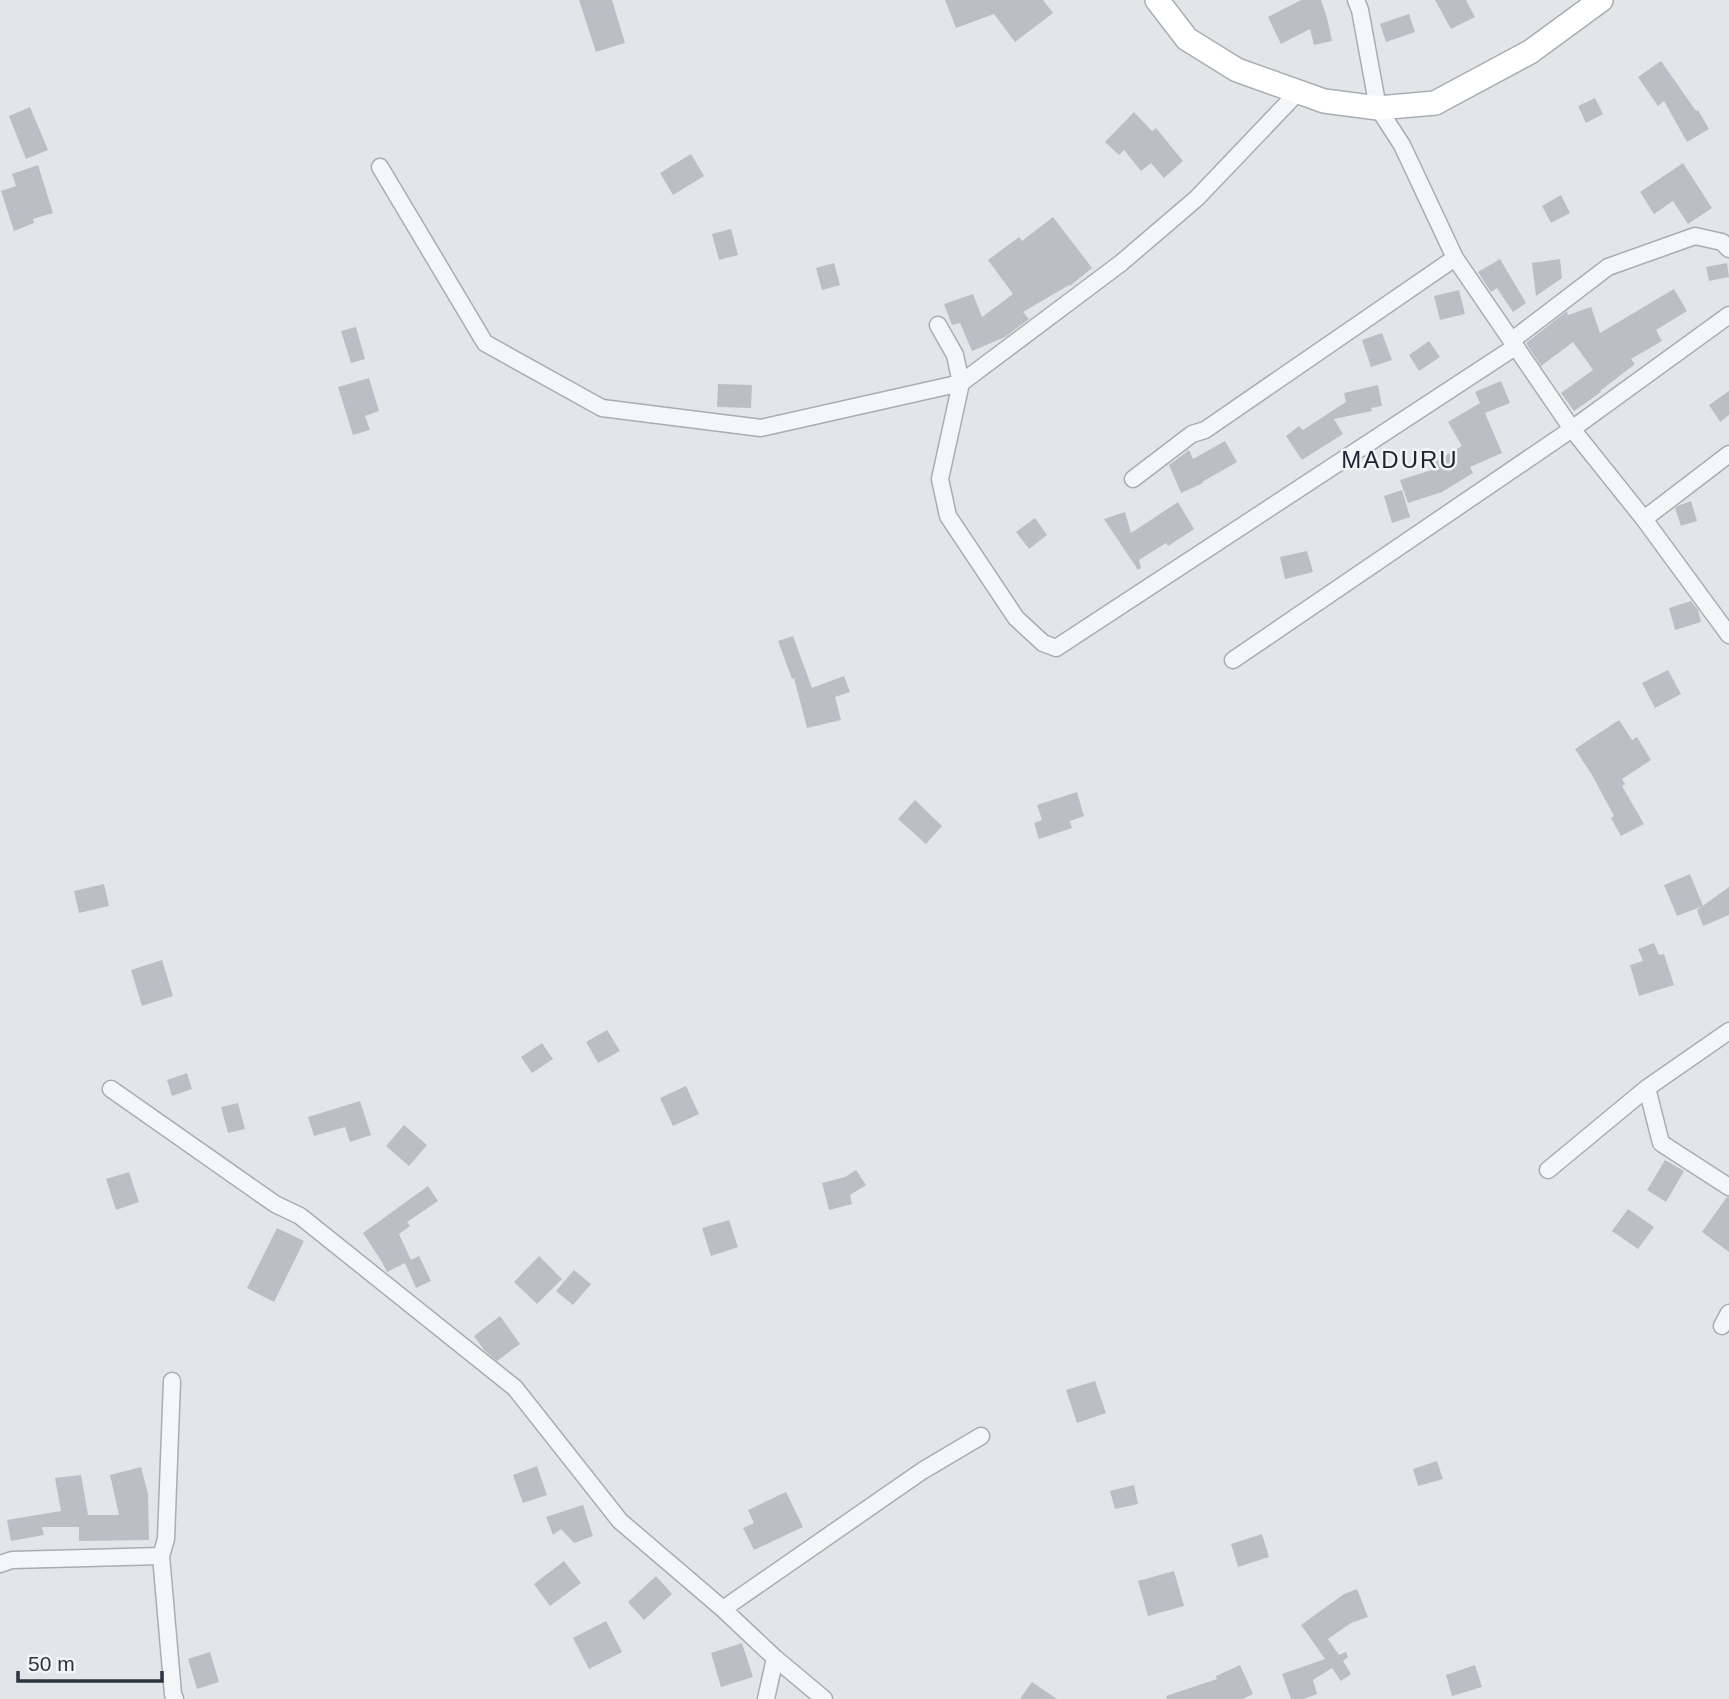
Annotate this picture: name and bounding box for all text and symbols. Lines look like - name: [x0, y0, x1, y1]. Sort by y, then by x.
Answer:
- district label: MADURU: [1341, 446, 1459, 473]
- scale bar: [18, 1640, 161, 1684]
- text: 50 m: [28, 1652, 75, 1675]

